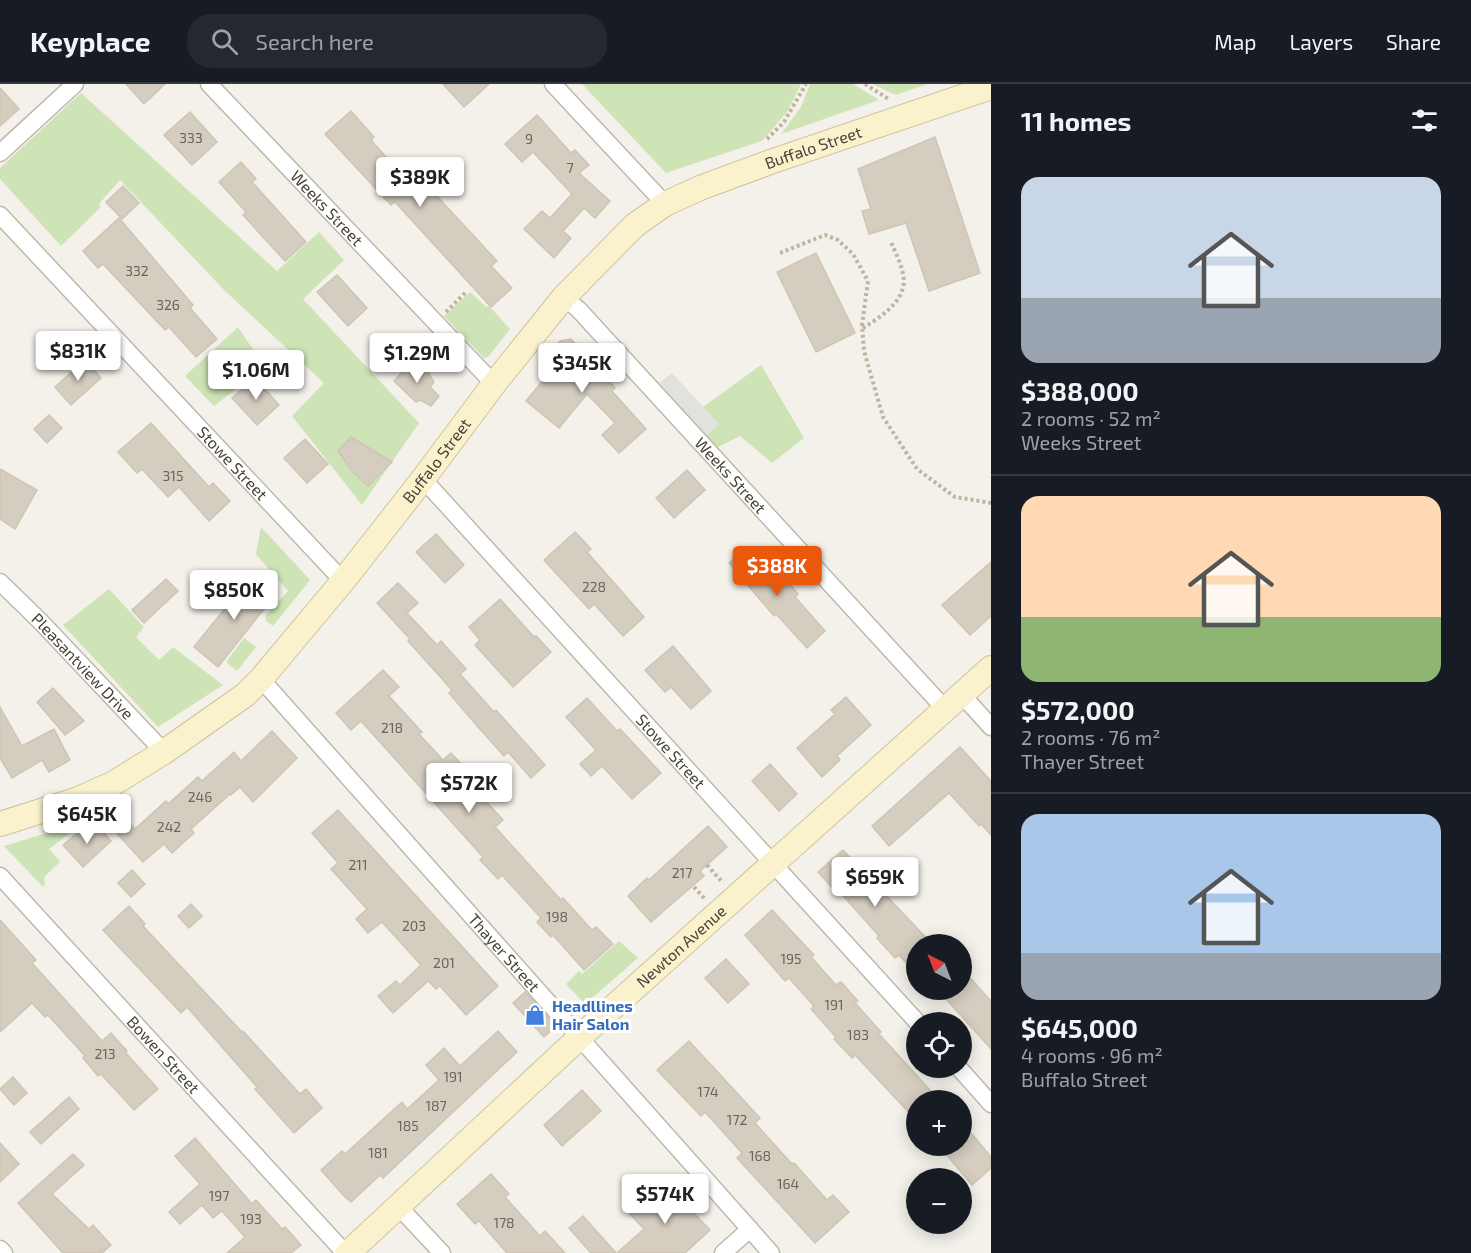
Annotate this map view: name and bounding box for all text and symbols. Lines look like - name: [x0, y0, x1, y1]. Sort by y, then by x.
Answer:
- search box: [187, 14, 607, 68]
- text: Keyplace: [30, 24, 151, 58]
- icon: search: [208, 25, 241, 58]
- text: Search here: [256, 28, 374, 54]
- text: Map: [1214, 29, 1256, 54]
- text: Layers: [1289, 29, 1353, 54]
- text: Share: [1386, 29, 1441, 54]
- icon: filters: [1408, 104, 1441, 137]
- text: 11 homes: [1021, 105, 1131, 136]
- street label: Buffalo Street: [762, 122, 864, 172]
- house number: 333: [179, 129, 203, 146]
- house number: 9: [525, 130, 533, 147]
- pin: $389K: [378, 157, 462, 208]
- house number: 7: [566, 159, 574, 176]
- text: $389K: [390, 164, 450, 188]
- street label: Weeks Street: [287, 166, 367, 249]
- icon: home: [1177, 216, 1285, 324]
- house number: 332: [125, 262, 149, 279]
- house number: 326: [156, 296, 180, 313]
- pin: $831K: [36, 331, 120, 382]
- pin: $1.29M: [368, 333, 466, 384]
- text: $831K: [50, 338, 106, 362]
- text: $1.29M: [384, 340, 450, 364]
- pin: $345K: [540, 343, 624, 394]
- pin: $1.06M: [207, 350, 305, 401]
- text: $345K: [552, 350, 612, 374]
- text: $1.06M: [222, 357, 290, 381]
- text: $388,000: [1021, 375, 1139, 406]
- text: 2 rooms · 52 m²: [1021, 406, 1161, 430]
- street label: Buffalo Street: [398, 414, 474, 506]
- street label: Stowe Street: [194, 422, 272, 503]
- text: Weeks Street: [1021, 430, 1141, 454]
- street label: Weeks Street: [691, 433, 771, 517]
- house number: 315: [163, 467, 183, 484]
- icon: home: [1177, 535, 1285, 643]
- pin: $388K: [735, 546, 819, 597]
- text: $388K: [747, 553, 807, 577]
- pin: $850K: [192, 570, 276, 621]
- text: $850K: [204, 577, 264, 601]
- house number: 228: [582, 578, 606, 595]
- street label: Pleasantview Drive: [28, 609, 138, 723]
- text: $572,000: [1021, 694, 1135, 725]
- street label: Stowe Street: [632, 710, 710, 792]
- house number: 218: [381, 719, 403, 736]
- text: 2 rooms · 76 m²: [1021, 725, 1160, 749]
- text: Thayer Street: [1021, 749, 1144, 773]
- pin: $572K: [427, 763, 511, 814]
- text: $572K: [440, 770, 498, 794]
- house number: 246: [188, 788, 212, 805]
- pin: $645K: [45, 794, 129, 845]
- text: $645K: [57, 801, 117, 825]
- house number: 242: [157, 818, 181, 835]
- icon: home: [1177, 853, 1285, 961]
- house number: 211: [348, 856, 368, 873]
- pin: $659K: [833, 857, 917, 908]
- house number: 217: [672, 864, 692, 881]
- text: $659K: [846, 864, 904, 888]
- street label: Newton Avenue: [632, 900, 730, 991]
- house number: 198: [546, 908, 568, 925]
- street label: Thayer Street: [465, 909, 544, 995]
- house number: 203: [402, 917, 426, 934]
- north arrow: [906, 934, 972, 1000]
- map controls: [906, 934, 972, 1234]
- house number: 195: [780, 950, 802, 967]
- house number: 201: [433, 954, 455, 971]
- place label: Headllines Hair Salon: [552, 996, 633, 1033]
- house number: 191: [824, 996, 844, 1013]
- shop icon: Headllines Hair Salon: [523, 1003, 547, 1027]
- street label: Bowen Street: [124, 1012, 204, 1097]
- button: locate: [906, 1012, 972, 1078]
- text: $645,000: [1021, 1012, 1138, 1043]
- house number: 183: [847, 1026, 869, 1043]
- text: 4 rooms · 96 m²: [1021, 1043, 1163, 1067]
- house number: 213: [94, 1045, 116, 1062]
- text: Buffalo Street: [1021, 1067, 1147, 1091]
- house number: 191: [443, 1068, 463, 1085]
- house number: 174: [697, 1083, 719, 1100]
- button: +: [906, 1090, 972, 1156]
- house number: 187: [425, 1097, 447, 1114]
- house number: 172: [727, 1111, 747, 1128]
- house number: 185: [397, 1117, 419, 1134]
- house number: 181: [368, 1144, 388, 1161]
- house number: 168: [749, 1147, 771, 1164]
- button: −: [906, 1168, 972, 1234]
- pin: $574K: [623, 1174, 707, 1225]
- house number: 164: [777, 1175, 799, 1192]
- text: $574K: [636, 1181, 694, 1205]
- house number: 197: [209, 1187, 229, 1204]
- house number: 193: [240, 1210, 262, 1227]
- house number: 178: [493, 1214, 515, 1231]

